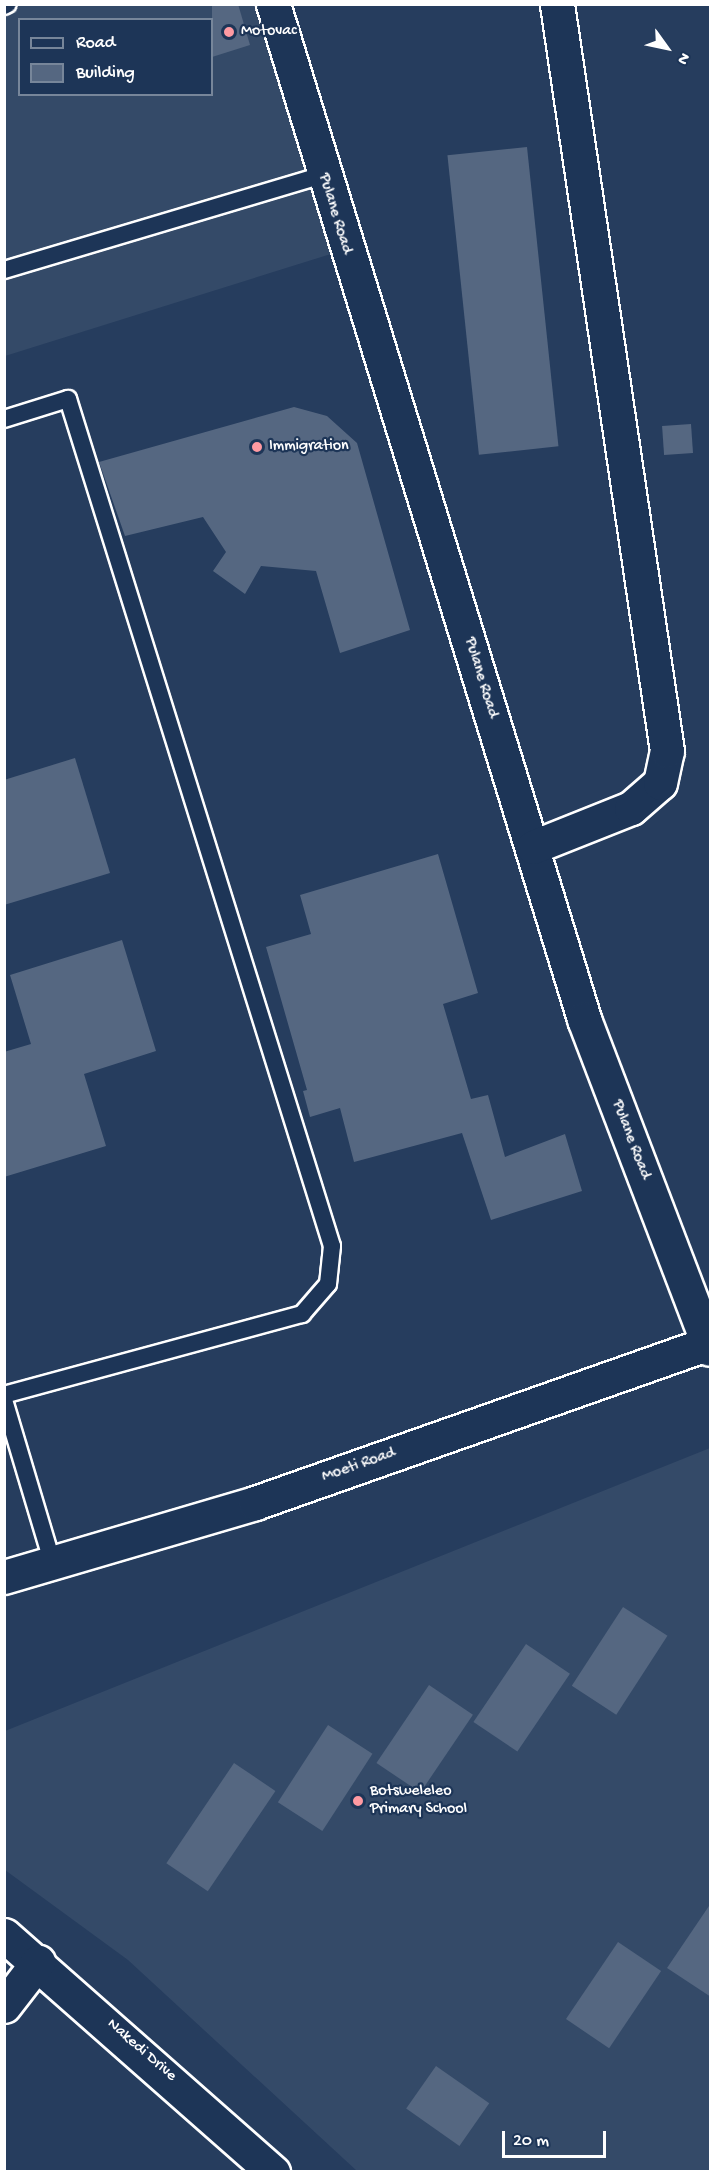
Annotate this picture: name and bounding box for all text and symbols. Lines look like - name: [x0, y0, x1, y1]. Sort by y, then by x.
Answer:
- legend: [18, 18, 213, 96]
- north arrow: [637, 18, 697, 78]
- place label: Motovac: [241, 22, 297, 42]
- marker: Motovac: [222, 25, 236, 39]
- text: Road: [76, 33, 115, 54]
- text: N: [672, 49, 693, 68]
- text: Building: [76, 63, 135, 84]
- street label: Pulane Road: [313, 171, 355, 257]
- place label: Immigration: [269, 437, 349, 457]
- marker: Immigration: [250, 440, 264, 454]
- street label: Pulane Road: [459, 635, 501, 721]
- street label: Pulane Road: [606, 1098, 654, 1182]
- street label: Moeti Road: [320, 1444, 398, 1488]
- place label: Botsweleleo Primary School: [370, 1782, 467, 1820]
- marker: Botsweleleo Primary School: [351, 1794, 365, 1808]
- street label: Nakedi Drive: [102, 2015, 180, 2087]
- scale bar: [505, 2119, 608, 2157]
- text: 20 m: [513, 2131, 549, 2152]

